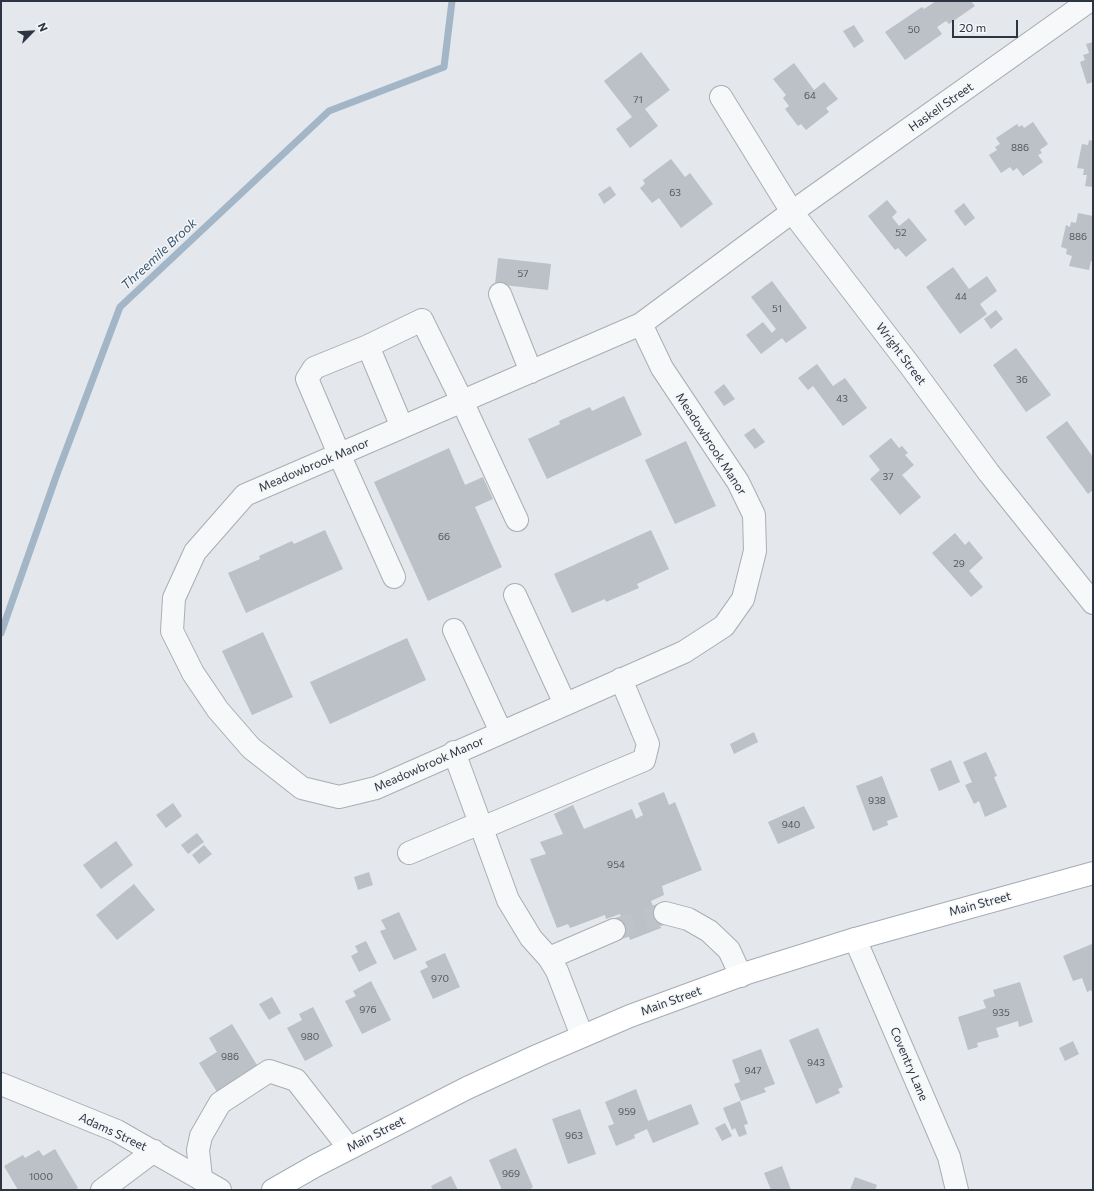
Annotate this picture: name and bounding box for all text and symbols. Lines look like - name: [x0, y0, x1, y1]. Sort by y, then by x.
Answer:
- north arrow: [12, 12, 52, 52]
- scale bar: [954, 12, 1020, 38]
- text: N: [36, 20, 51, 33]
- text: 20 m: [959, 20, 986, 34]
- house number: 50: [908, 24, 920, 36]
- street label: Haskell Street: [906, 79, 976, 135]
- house number: 64: [804, 90, 816, 102]
- house number: 71: [633, 94, 643, 106]
- house number: 886: [1011, 142, 1029, 154]
- house number: 63: [669, 187, 681, 199]
- water label: Threemile Brook: [118, 215, 200, 293]
- house number: 52: [895, 227, 907, 239]
- house number: 886: [1069, 231, 1087, 243]
- house number: 57: [517, 268, 529, 280]
- house number: 44: [955, 291, 967, 303]
- house number: 51: [772, 303, 782, 315]
- street label: Wright Street: [873, 320, 929, 388]
- house number: 36: [1016, 374, 1028, 386]
- street label: Meadowbrook Manor: [673, 390, 749, 498]
- house number: 43: [836, 393, 848, 405]
- street label: Meadowbrook Manor: [256, 435, 372, 495]
- house number: 37: [883, 471, 893, 483]
- house number: 66: [438, 531, 450, 543]
- house number: 29: [953, 558, 965, 570]
- street label: Meadowbrook Manor: [372, 733, 486, 795]
- house number: 938: [868, 795, 886, 807]
- house number: 940: [782, 819, 800, 831]
- house number: 954: [607, 859, 625, 871]
- street label: Main Street: [947, 889, 1013, 919]
- house number: 970: [431, 973, 449, 985]
- street label: Main Street: [639, 983, 703, 1019]
- house number: 976: [359, 1004, 377, 1016]
- house number: 935: [992, 1007, 1010, 1019]
- street label: Coventry Lane: [887, 1025, 931, 1103]
- house number: 980: [301, 1031, 319, 1043]
- house number: 986: [221, 1051, 239, 1063]
- house number: 943: [807, 1057, 825, 1069]
- house number: 947: [744, 1065, 762, 1077]
- house number: 959: [618, 1106, 636, 1118]
- street label: Adams Street: [77, 1110, 149, 1154]
- street label: Main Street: [344, 1113, 408, 1155]
- house number: 963: [565, 1130, 583, 1142]
- house number: 969: [502, 1168, 520, 1180]
- house number: 1000: [29, 1171, 53, 1183]

